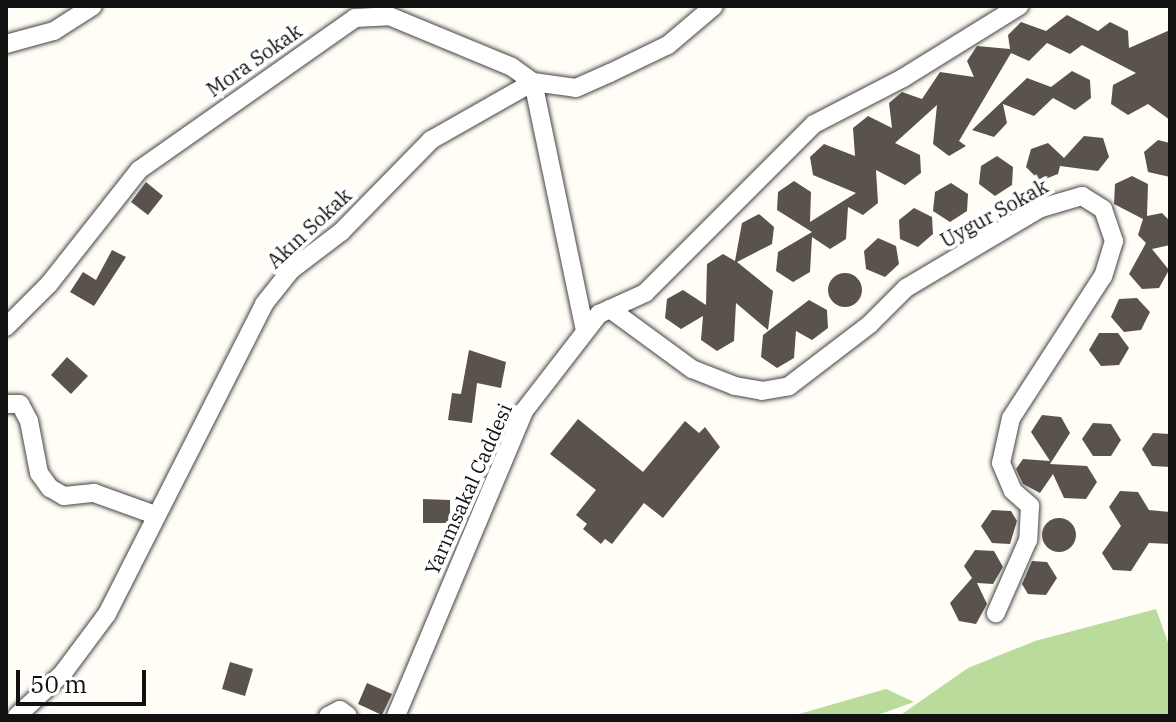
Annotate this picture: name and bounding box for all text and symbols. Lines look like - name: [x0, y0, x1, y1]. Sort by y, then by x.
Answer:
- street label: Mora Sokak: [202, 18, 306, 102]
- street label: Uygur Sokak: [936, 174, 1052, 252]
- street label: Akın Sokak: [262, 183, 356, 273]
- street label: Yarımsakal Caddesi: [419, 400, 517, 578]
- scale bar: [20, 654, 150, 704]
- text: 50 m: [30, 668, 87, 700]

